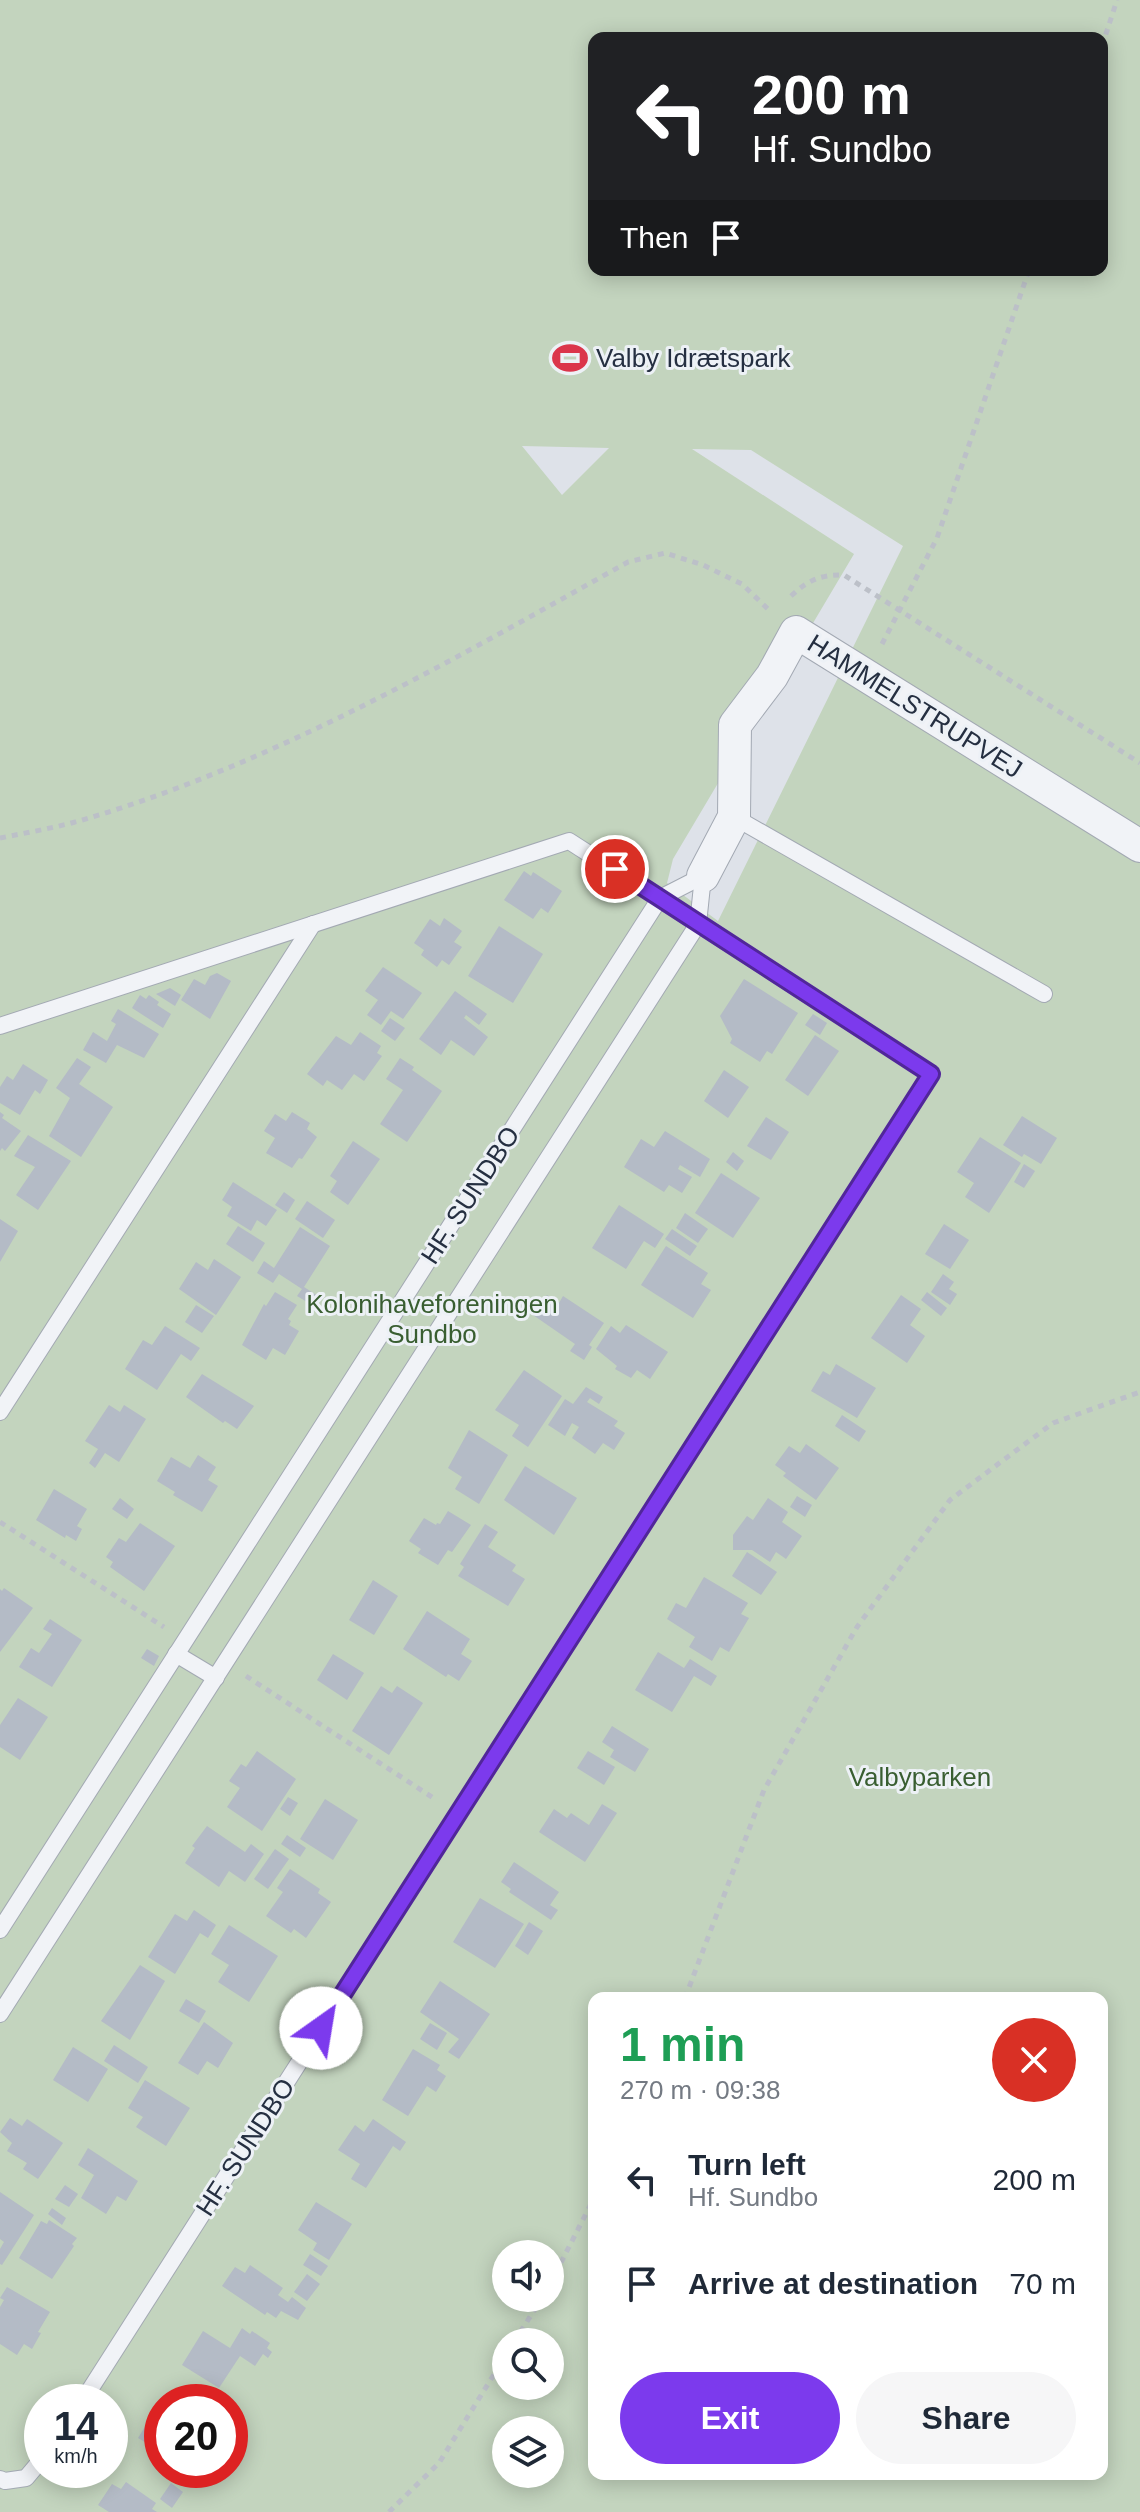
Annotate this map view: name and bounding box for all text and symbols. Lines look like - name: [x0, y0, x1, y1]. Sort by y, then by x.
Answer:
- text: 200 m: [752, 63, 911, 126]
- icon: left: [620, 64, 724, 168]
- text: Hf. Sundbo: [752, 129, 932, 170]
- icon: arrive: [704, 216, 748, 260]
- text: Then: [620, 221, 688, 254]
- sports icon: Valby Idrætspark: [551, 339, 589, 377]
- place label: Valby Idrætspark: [596, 343, 792, 373]
- street label: HAMMELSTRUPVEJ: [802, 628, 1028, 784]
- pin: [581, 835, 649, 903]
- icon: arrive: [593, 847, 637, 891]
- street label: HF. SUNDBO: [415, 1121, 525, 1269]
- park label: Kolonihaveforeningen Sundbo: [306, 1289, 558, 1349]
- park label: Valbyparken: [849, 1762, 991, 1792]
- position arrow: [279, 1986, 363, 2070]
- text: 1 min: [620, 2018, 745, 2071]
- button: close: [992, 2018, 1076, 2102]
- street label: HF. SUNDBO: [190, 2073, 300, 2221]
- text: 270 m · 09:38: [620, 2075, 780, 2105]
- text: Turn left: [688, 2148, 806, 2181]
- icon: left: [620, 2158, 664, 2202]
- text: 200 m: [993, 2163, 1076, 2196]
- text: Hf. Sundbo: [688, 2182, 818, 2212]
- map controls: [492, 2240, 564, 2488]
- button: sound: [492, 2240, 564, 2312]
- icon: arrive: [620, 2262, 664, 2306]
- text: Arrive at destination: [688, 2267, 978, 2300]
- text: 70 m: [1009, 2267, 1076, 2300]
- button: search: [492, 2328, 564, 2400]
- button: Exit: [620, 2372, 840, 2464]
- button: Share: [856, 2372, 1076, 2464]
- speed limit sign: 20: [144, 2384, 248, 2488]
- text: 14: [54, 2404, 98, 2448]
- button: layers: [492, 2416, 564, 2488]
- text: km/h: [54, 2445, 98, 2467]

